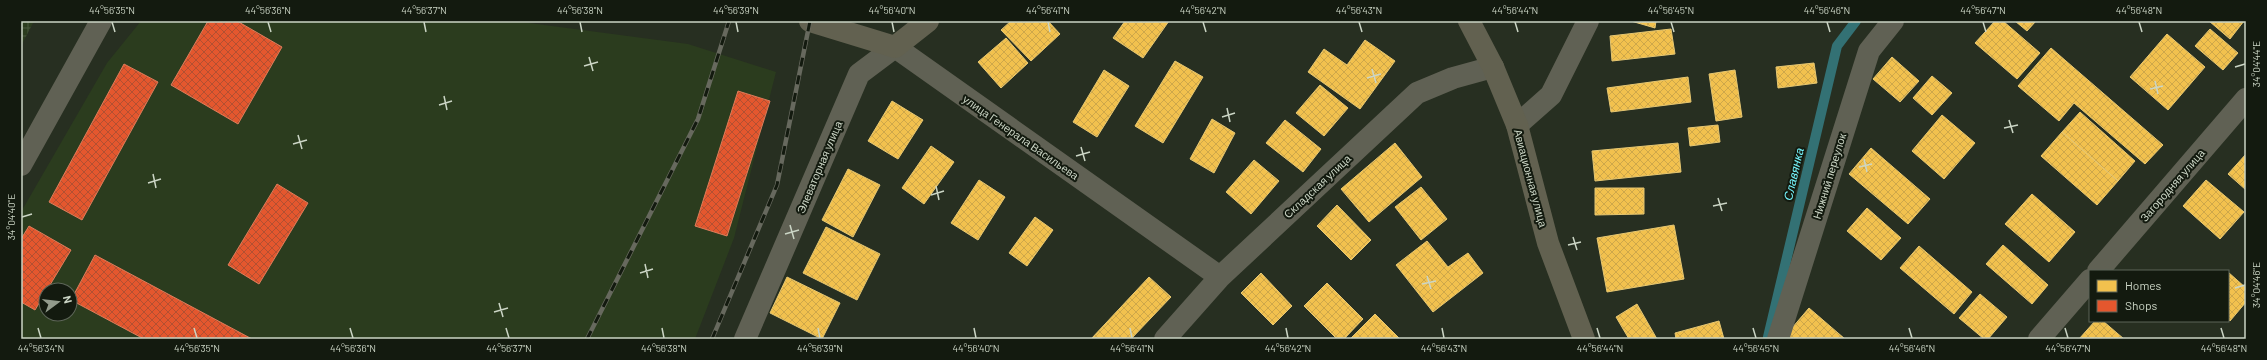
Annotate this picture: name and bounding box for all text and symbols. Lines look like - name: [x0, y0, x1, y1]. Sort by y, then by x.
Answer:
- text: 44°56'35"N: [89, 4, 135, 16]
- text: 44°56'36"N: [245, 4, 291, 16]
- text: 44°56'37"N: [401, 4, 447, 16]
- text: 44°56'38"N: [557, 4, 603, 16]
- text: 44°56'39"N: [713, 4, 759, 16]
- text: 44°56'40"N: [869, 4, 915, 16]
- text: 44°56'41"N: [1026, 4, 1070, 16]
- text: 44°56'42"N: [1180, 4, 1226, 16]
- text: 44°56'43"N: [1336, 4, 1382, 16]
- text: 44°56'44"N: [1492, 4, 1538, 16]
- text: 44°56'45"N: [1648, 4, 1694, 16]
- text: 44°56'46"N: [1804, 4, 1850, 16]
- text: 44°56'47"N: [1960, 4, 2006, 16]
- text: 44°56'48"N: [2116, 4, 2162, 16]
- text: 34°04'44"E: [2250, 41, 2262, 87]
- street label: улица Генерала Васильева: [961, 92, 1082, 182]
- street label: Элеваторная улица: [794, 118, 845, 215]
- street label: Авиационная улица: [1512, 128, 1551, 229]
- street label: Нижний переулок: [1810, 131, 1848, 220]
- water label: Славянка: [1780, 146, 1806, 202]
- street label: Загородняя улица: [2137, 146, 2207, 224]
- street label: Складская улица: [1281, 151, 1354, 220]
- text: 34°04'40"E: [5, 194, 17, 240]
- text: 34°04'46"E: [2250, 262, 2262, 308]
- legend: [2089, 270, 2229, 322]
- text: Homes: [2125, 278, 2162, 292]
- north arrow: [38, 282, 78, 322]
- text: N: [61, 294, 75, 305]
- text: Shops: [2125, 298, 2158, 312]
- text: 44°56'34"N: [18, 342, 64, 354]
- text: 44°56'35"N: [174, 342, 220, 354]
- text: 44°56'36"N: [330, 342, 376, 354]
- text: 44°56'37"N: [486, 342, 532, 354]
- text: 44°56'38"N: [641, 342, 687, 354]
- text: 44°56'39"N: [797, 342, 843, 354]
- text: 44°56'40"N: [953, 342, 999, 354]
- text: 44°56'41"N: [1110, 342, 1154, 354]
- text: 44°56'42"N: [1265, 342, 1311, 354]
- text: 44°56'43"N: [1421, 342, 1467, 354]
- text: 44°56'44"N: [1577, 342, 1623, 354]
- text: 44°56'45"N: [1733, 342, 1779, 354]
- text: 44°56'46"N: [1889, 342, 1935, 354]
- text: 44°56'47"N: [2045, 342, 2091, 354]
- text: 44°56'48"N: [2201, 342, 2247, 354]

